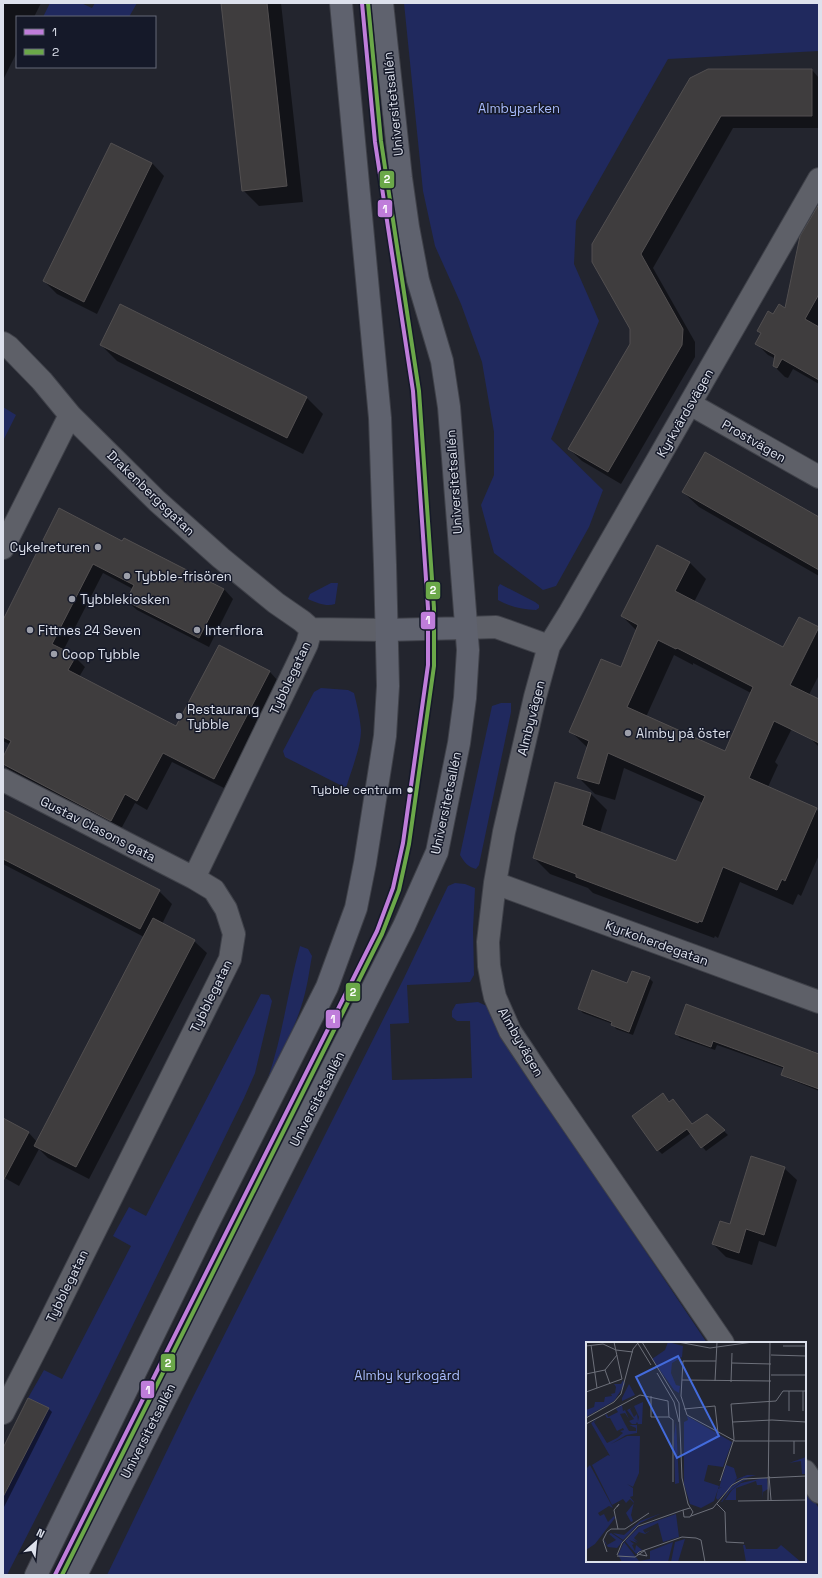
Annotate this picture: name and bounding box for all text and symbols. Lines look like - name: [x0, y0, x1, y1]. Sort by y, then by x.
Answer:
- legend: [16, 16, 156, 68]
- text: 1: [52, 24, 57, 40]
- text: 2: [52, 44, 59, 60]
- street label: Universitetsallén: [379, 51, 407, 157]
- park label: Almbyparken: [478, 100, 560, 117]
- line badge: 2: [379, 170, 395, 189]
- text: 2: [384, 172, 391, 186]
- line badge: 1: [377, 199, 393, 218]
- text: 1: [383, 202, 388, 216]
- street label: Kyrkvärdsvägen: [653, 366, 717, 460]
- street label: Prostvägen: [719, 416, 789, 466]
- street label: Universitetsallén: [442, 429, 466, 535]
- street label: Drakenbergsgatan: [103, 447, 199, 539]
- place label: Cykelreturen: [10, 539, 90, 556]
- marker: Cykelreturen: [93, 542, 103, 552]
- place label: Tybble-frisören: [135, 568, 232, 585]
- marker: Tybble-frisören: [122, 571, 132, 581]
- line badge: 2: [425, 581, 441, 600]
- text: 2: [430, 583, 437, 597]
- place label: Tybblekiosken: [80, 591, 170, 608]
- marker: Tybblekiosken: [67, 594, 77, 604]
- line badge: 1: [420, 611, 436, 630]
- text: 1: [426, 613, 431, 627]
- place label: Fittnes 24 Seven: [38, 622, 141, 639]
- place label: Interflora: [205, 622, 264, 639]
- marker: Fittnes 24 Seven: [25, 625, 35, 635]
- marker: Interflora: [192, 625, 202, 635]
- street label: Tybblegatan: [266, 639, 314, 717]
- place label: Coop Tybble: [62, 646, 140, 663]
- marker: Coop Tybble: [49, 649, 59, 659]
- street label: Almbyvägen: [513, 679, 549, 757]
- place label: Restaurang Tybble: [187, 701, 259, 733]
- marker: Restaurang Tybble: [174, 711, 184, 721]
- place label: Almby på öster: [636, 725, 731, 742]
- marker: Almby på öster: [623, 728, 633, 738]
- street label: Universitetsallén: [427, 750, 465, 856]
- place label: Tybble centrum: [311, 782, 402, 798]
- marker: Tybble centrum: [405, 785, 415, 795]
- street label: Gustav Clasons gata: [37, 792, 159, 866]
- street label: Kyrkoherdegatan: [603, 916, 711, 970]
- street label: Tybblegatan: [186, 957, 236, 1035]
- line badge: 2: [345, 982, 361, 1002]
- text: 2: [350, 985, 357, 999]
- street label: Almbyvägen: [494, 1004, 548, 1080]
- line badge: 1: [325, 1009, 341, 1029]
- text: 1: [331, 1012, 336, 1026]
- street label: Universitetsallén: [286, 1049, 348, 1149]
- street label: Tybblegatan: [42, 1247, 92, 1325]
- inset map: [586, 1342, 806, 1562]
- line badge: 2: [160, 1353, 176, 1372]
- text: 2: [165, 1356, 172, 1370]
- park label: Almby kyrkogård: [354, 1367, 460, 1384]
- line badge: 1: [140, 1380, 155, 1399]
- street label: Universitetsallén: [117, 1381, 179, 1481]
- text: 1: [146, 1383, 151, 1397]
- north arrow: [16, 1522, 56, 1562]
- text: N: [34, 1525, 47, 1541]

